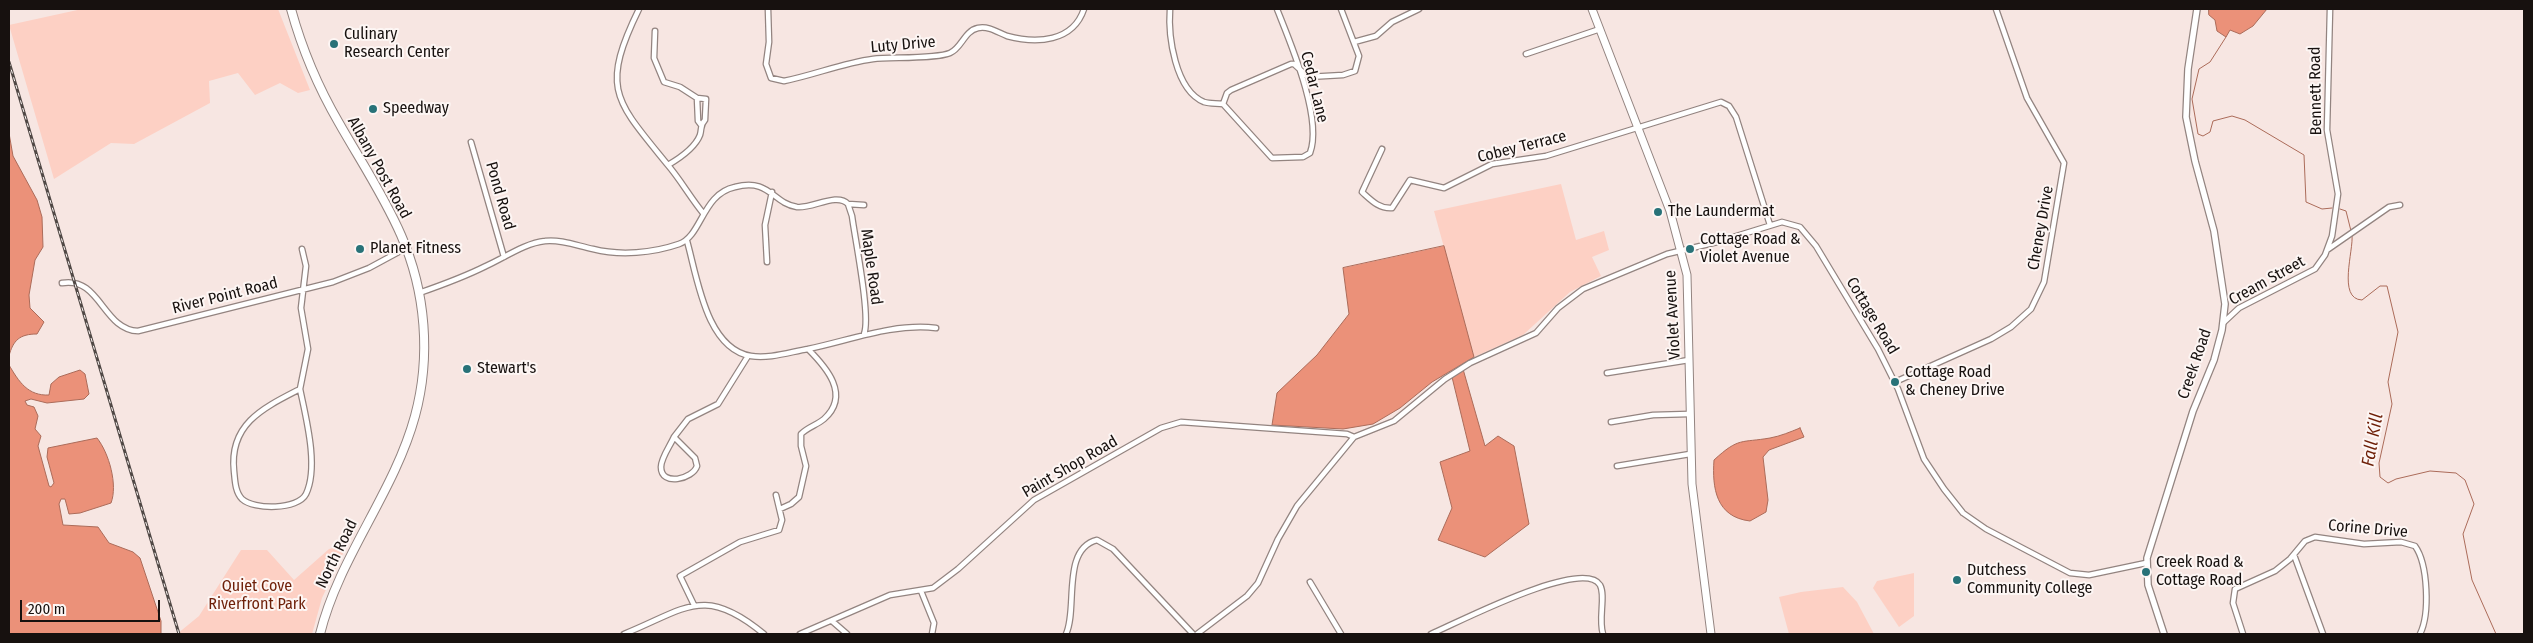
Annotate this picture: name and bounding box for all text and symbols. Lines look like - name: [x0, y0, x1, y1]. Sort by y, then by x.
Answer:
- place label: Culinary Research Center: [344, 25, 450, 63]
- street label: Luty Drive: [870, 33, 936, 57]
- marker: Culinary Research Center: [328, 38, 340, 50]
- street label: Bennett Road: [2306, 46, 2326, 136]
- street label: Cedar Lane: [1296, 49, 1332, 125]
- place label: Speedway: [383, 99, 449, 119]
- marker: Speedway: [367, 103, 379, 115]
- street label: Albany Post Road: [343, 114, 415, 222]
- street label: Cobey Terrace: [1476, 127, 1568, 167]
- street label: Pond Road: [481, 160, 519, 232]
- street label: Cheney Drive: [2024, 184, 2058, 272]
- place label: The Laundermat: [1668, 202, 1775, 222]
- marker: The Laundermat: [1652, 206, 1664, 218]
- street label: Maple Road: [856, 228, 886, 306]
- place label: Cottage Road & Violet Avenue: [1700, 230, 1801, 268]
- place label: Planet Fitness: [370, 239, 461, 259]
- marker: Planet Fitness: [354, 243, 366, 255]
- marker: Cottage Road & Violet Avenue: [1684, 243, 1696, 255]
- street label: Cream Street: [2226, 252, 2308, 310]
- street label: Violet Avenue: [1661, 270, 1685, 360]
- street label: River Point Road: [170, 274, 280, 318]
- street label: Cottage Road: [1842, 274, 1902, 358]
- street label: Creek Road: [2174, 326, 2216, 402]
- place label: Stewart's: [477, 359, 536, 379]
- marker: Stewart's: [461, 363, 473, 375]
- place label: Cottage Road & Cheney Drive: [1905, 363, 2005, 401]
- marker: Cottage Road & Cheney Drive: [1889, 376, 1901, 388]
- water label: Fall Kill: [2358, 412, 2388, 468]
- street label: Paint Shop Road: [1019, 432, 1121, 502]
- street label: North Road: [312, 516, 362, 592]
- street label: Corine Drive: [2327, 516, 2409, 542]
- place label: Creek Road & Cottage Road: [2156, 553, 2244, 591]
- place label: Dutchess Community College: [1967, 561, 2092, 599]
- marker: Creek Road & Cottage Road: [2140, 566, 2152, 578]
- marker: Dutchess Community College: [1951, 574, 1963, 586]
- park label: Quiet Cove Riverfront Park: [208, 577, 306, 615]
- scale bar: [22, 590, 162, 622]
- text: 200 m: [28, 600, 65, 618]

